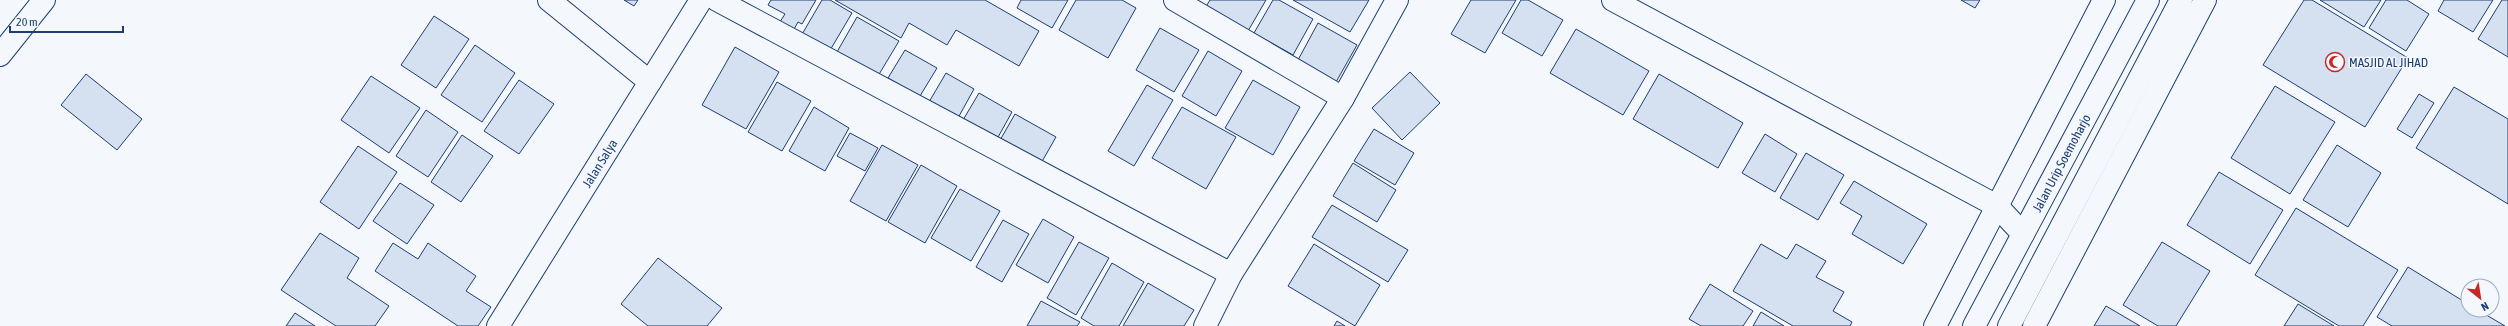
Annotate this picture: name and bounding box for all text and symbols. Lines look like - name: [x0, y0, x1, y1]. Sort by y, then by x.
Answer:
- scale bar: [10, 8, 123, 34]
- text: 20 m: [16, 15, 38, 29]
- mosque icon: MASJID AL JIHAD: [2324, 51, 2346, 73]
- place label: MASJID AL JIHAD: [2349, 55, 2428, 70]
- street label: Jalan Urip Soemoharjo: [2029, 111, 2093, 214]
- street label: Jalan Salya: [579, 136, 620, 190]
- north arrow: [2460, 278, 2500, 318]
- text: N: [2479, 300, 2491, 313]

